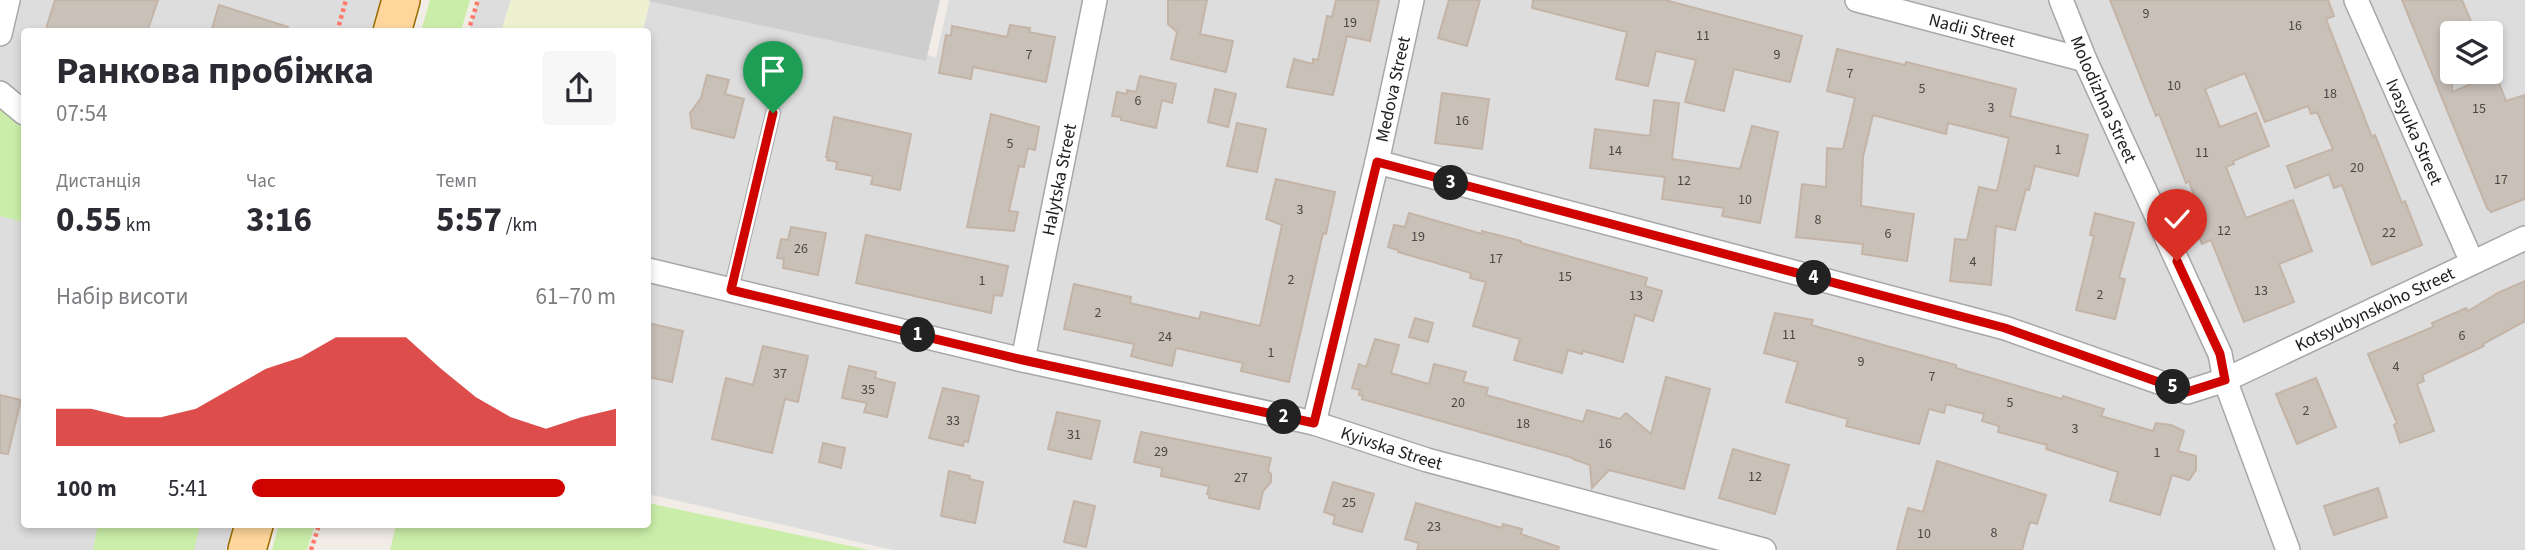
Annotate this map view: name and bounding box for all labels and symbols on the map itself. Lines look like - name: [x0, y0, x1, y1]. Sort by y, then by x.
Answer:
- house number: 9: [2143, 4, 2150, 24]
- street label: Nadii Street: [1926, 7, 2018, 54]
- house number: 19: [1343, 13, 1357, 33]
- house number: 16: [2288, 16, 2302, 36]
- house number: 11: [1696, 26, 1710, 46]
- street label: Molodizhna Street: [2064, 32, 2143, 167]
- street label: Medova Street: [1369, 34, 1416, 144]
- pin: [743, 41, 803, 113]
- house number: 7: [1026, 45, 1033, 65]
- house number: 9: [1774, 45, 1781, 65]
- house number: 7: [1847, 64, 1854, 84]
- street label: Ivasyuka Street: [2380, 74, 2449, 189]
- house number: 10: [2167, 76, 2181, 96]
- house number: 5: [1919, 79, 1926, 99]
- house number: 18: [2323, 84, 2337, 104]
- house number: 6: [1135, 91, 1142, 111]
- house number: 3: [1988, 98, 1995, 118]
- house number: 15: [2472, 99, 2486, 119]
- house number: 16: [1455, 111, 1469, 131]
- street label: Halytska Street: [1036, 121, 1083, 238]
- house number: 5: [1007, 134, 1014, 154]
- house number: 1: [2055, 140, 2062, 160]
- house number: 14: [1608, 141, 1622, 161]
- house number: 11: [2195, 143, 2209, 163]
- house number: 20: [2350, 158, 2364, 178]
- pin: 3: [1434, 166, 1468, 200]
- house number: 17: [2494, 170, 2508, 190]
- house number: 12: [1677, 171, 1691, 191]
- pin: [2147, 189, 2207, 261]
- house number: 10: [1738, 190, 1752, 210]
- house number: 3: [1297, 200, 1304, 220]
- house number: 8: [1815, 210, 1822, 230]
- house number: 12: [2217, 221, 2231, 241]
- house number: 22: [2382, 223, 2396, 243]
- house number: 6: [1885, 224, 1892, 244]
- house number: 19: [1411, 227, 1425, 247]
- house number: 26: [794, 239, 808, 259]
- house number: 17: [1489, 249, 1503, 269]
- house number: 4: [1970, 252, 1977, 272]
- pin: 4: [1797, 260, 1832, 296]
- street label: Kotsyubynskoho Street: [2291, 261, 2459, 358]
- house number: 15: [1558, 267, 1572, 287]
- house number: 2: [1288, 270, 1295, 290]
- house number: 1: [979, 271, 986, 291]
- house number: 13: [2254, 281, 2268, 301]
- house number: 2: [2097, 285, 2104, 305]
- house number: 13: [1629, 286, 1643, 306]
- house number: 2: [1095, 303, 1102, 323]
- pin: 1: [900, 318, 936, 352]
- house number: 11: [1782, 325, 1796, 345]
- house number: 6: [2459, 326, 2466, 346]
- house number: 24: [1158, 327, 1172, 347]
- house number: 1: [1268, 343, 1275, 363]
- house number: 9: [1858, 352, 1865, 372]
- house number: 4: [2393, 357, 2400, 377]
- house number: 37: [773, 364, 787, 384]
- house number: 7: [1929, 367, 1936, 387]
- pin: 5: [2156, 370, 2190, 404]
- house number: 35: [861, 380, 875, 400]
- house number: 20: [1451, 393, 1465, 413]
- house number: 5: [2007, 393, 2014, 413]
- pin: 2: [1266, 400, 1302, 434]
- house number: 2: [2303, 401, 2310, 421]
- house number: 33: [946, 411, 960, 431]
- house number: 18: [1516, 414, 1530, 434]
- house number: 3: [2072, 419, 2079, 439]
- street label: Kyivska Street: [1338, 420, 1445, 476]
- house number: 31: [1067, 425, 1081, 445]
- house number: 16: [1598, 434, 1612, 454]
- house number: 29: [1154, 442, 1168, 462]
- house number: 1: [2154, 443, 2161, 463]
- house number: 12: [1748, 467, 1762, 487]
- house number: 27: [1234, 468, 1248, 488]
- house number: 25: [1342, 493, 1356, 513]
- house number: 23: [1427, 517, 1441, 537]
- house number: 8: [1991, 523, 1998, 543]
- house number: 10: [1917, 524, 1931, 544]

